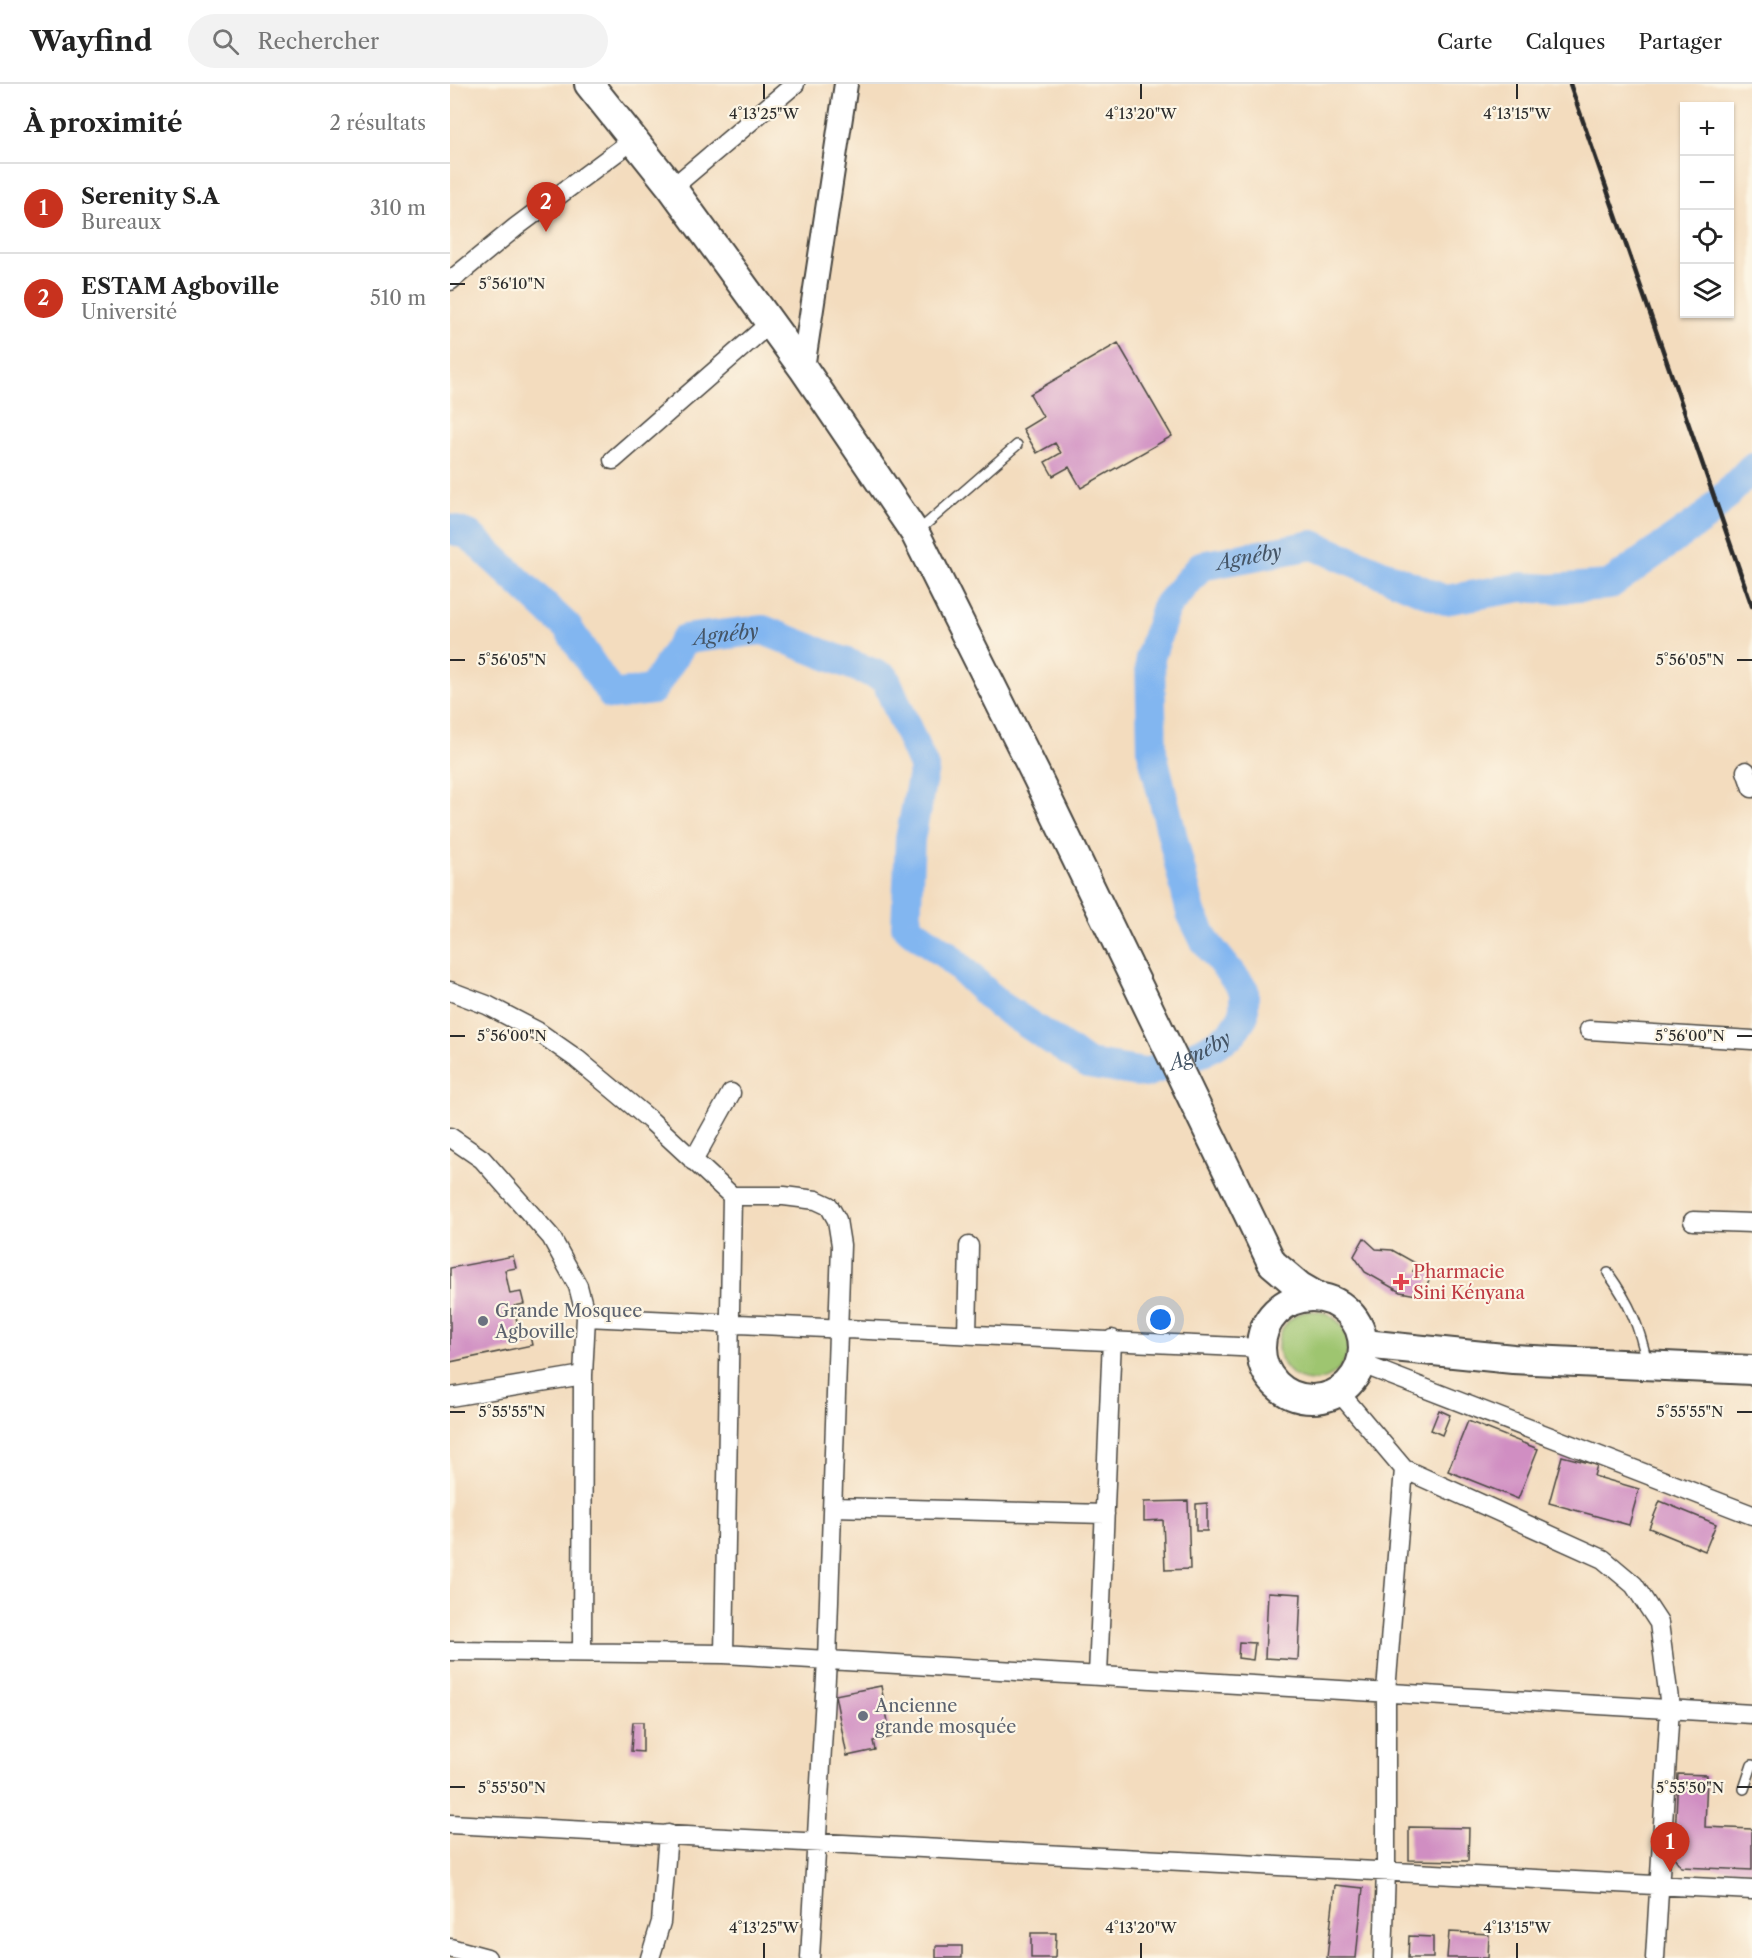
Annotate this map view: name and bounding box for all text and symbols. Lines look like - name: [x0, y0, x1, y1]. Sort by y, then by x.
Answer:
- search box: [188, 14, 608, 68]
- text: Wayfind: [30, 24, 152, 58]
- icon: search: [209, 25, 242, 58]
- text: Rechercher: [257, 28, 379, 55]
- text: Carte: [1437, 29, 1492, 54]
- text: Calques: [1525, 29, 1605, 54]
- text: Partager: [1638, 29, 1722, 54]
- map controls: [1680, 102, 1734, 318]
- button: +: [1680, 102, 1734, 156]
- text: 4°13'25"W: [729, 104, 800, 123]
- text: 4°13'20"W: [1105, 104, 1177, 123]
- text: 4°13'15"W: [1483, 104, 1551, 123]
- text: À proximité: [24, 107, 183, 139]
- text: 2 résultats: [329, 111, 426, 135]
- button: −: [1680, 156, 1734, 210]
- pin: 2: [526, 182, 566, 232]
- text: Serenity S.A: [81, 183, 219, 210]
- text: 1: [39, 196, 48, 220]
- text: 310 m: [370, 196, 426, 220]
- text: Bureaux: [81, 210, 161, 234]
- button: locate: [1680, 210, 1734, 264]
- button: layers: [1680, 264, 1734, 318]
- text: ESTAM Agboville: [81, 273, 279, 300]
- text: 5°56'10"N: [479, 274, 545, 293]
- text: 2: [38, 286, 49, 310]
- text: 510 m: [370, 286, 426, 310]
- text: Université: [81, 300, 177, 324]
- water label: Agnéby: [1211, 539, 1284, 575]
- water label: Agnéby: [689, 619, 760, 650]
- text: 5°56'05"N: [478, 650, 546, 669]
- text: 5°56'05"N: [1656, 650, 1724, 669]
- text: 5°56'00"N: [477, 1026, 547, 1045]
- water label: Agnéby: [1162, 1026, 1235, 1076]
- text: 5°56'00"N: [1655, 1026, 1725, 1045]
- place label: Pharmacie Sini Kényana: [1413, 1261, 1526, 1304]
- marker: Pharmacie Sini Kényana: [1394, 1275, 1408, 1289]
- place label: Grande Mosquee Agboville: [494, 1300, 642, 1343]
- your location: [1146, 1305, 1175, 1334]
- marker: Grande Mosquee Agboville: [476, 1314, 490, 1328]
- text: 5°55'55"N: [479, 1402, 545, 1421]
- text: 5°55'55"N: [1657, 1402, 1723, 1421]
- place label: Ancienne grande mosquée: [874, 1695, 1016, 1738]
- marker: Ancienne grande mosquée: [856, 1709, 870, 1723]
- text: 5°55'50"N: [478, 1778, 546, 1797]
- text: 5°55'50"N: [1656, 1778, 1724, 1797]
- pin: 1: [1650, 1822, 1690, 1872]
- text: 4°13'25"W: [729, 1918, 800, 1937]
- text: 4°13'20"W: [1105, 1918, 1177, 1937]
- text: 4°13'15"W: [1483, 1918, 1551, 1937]

